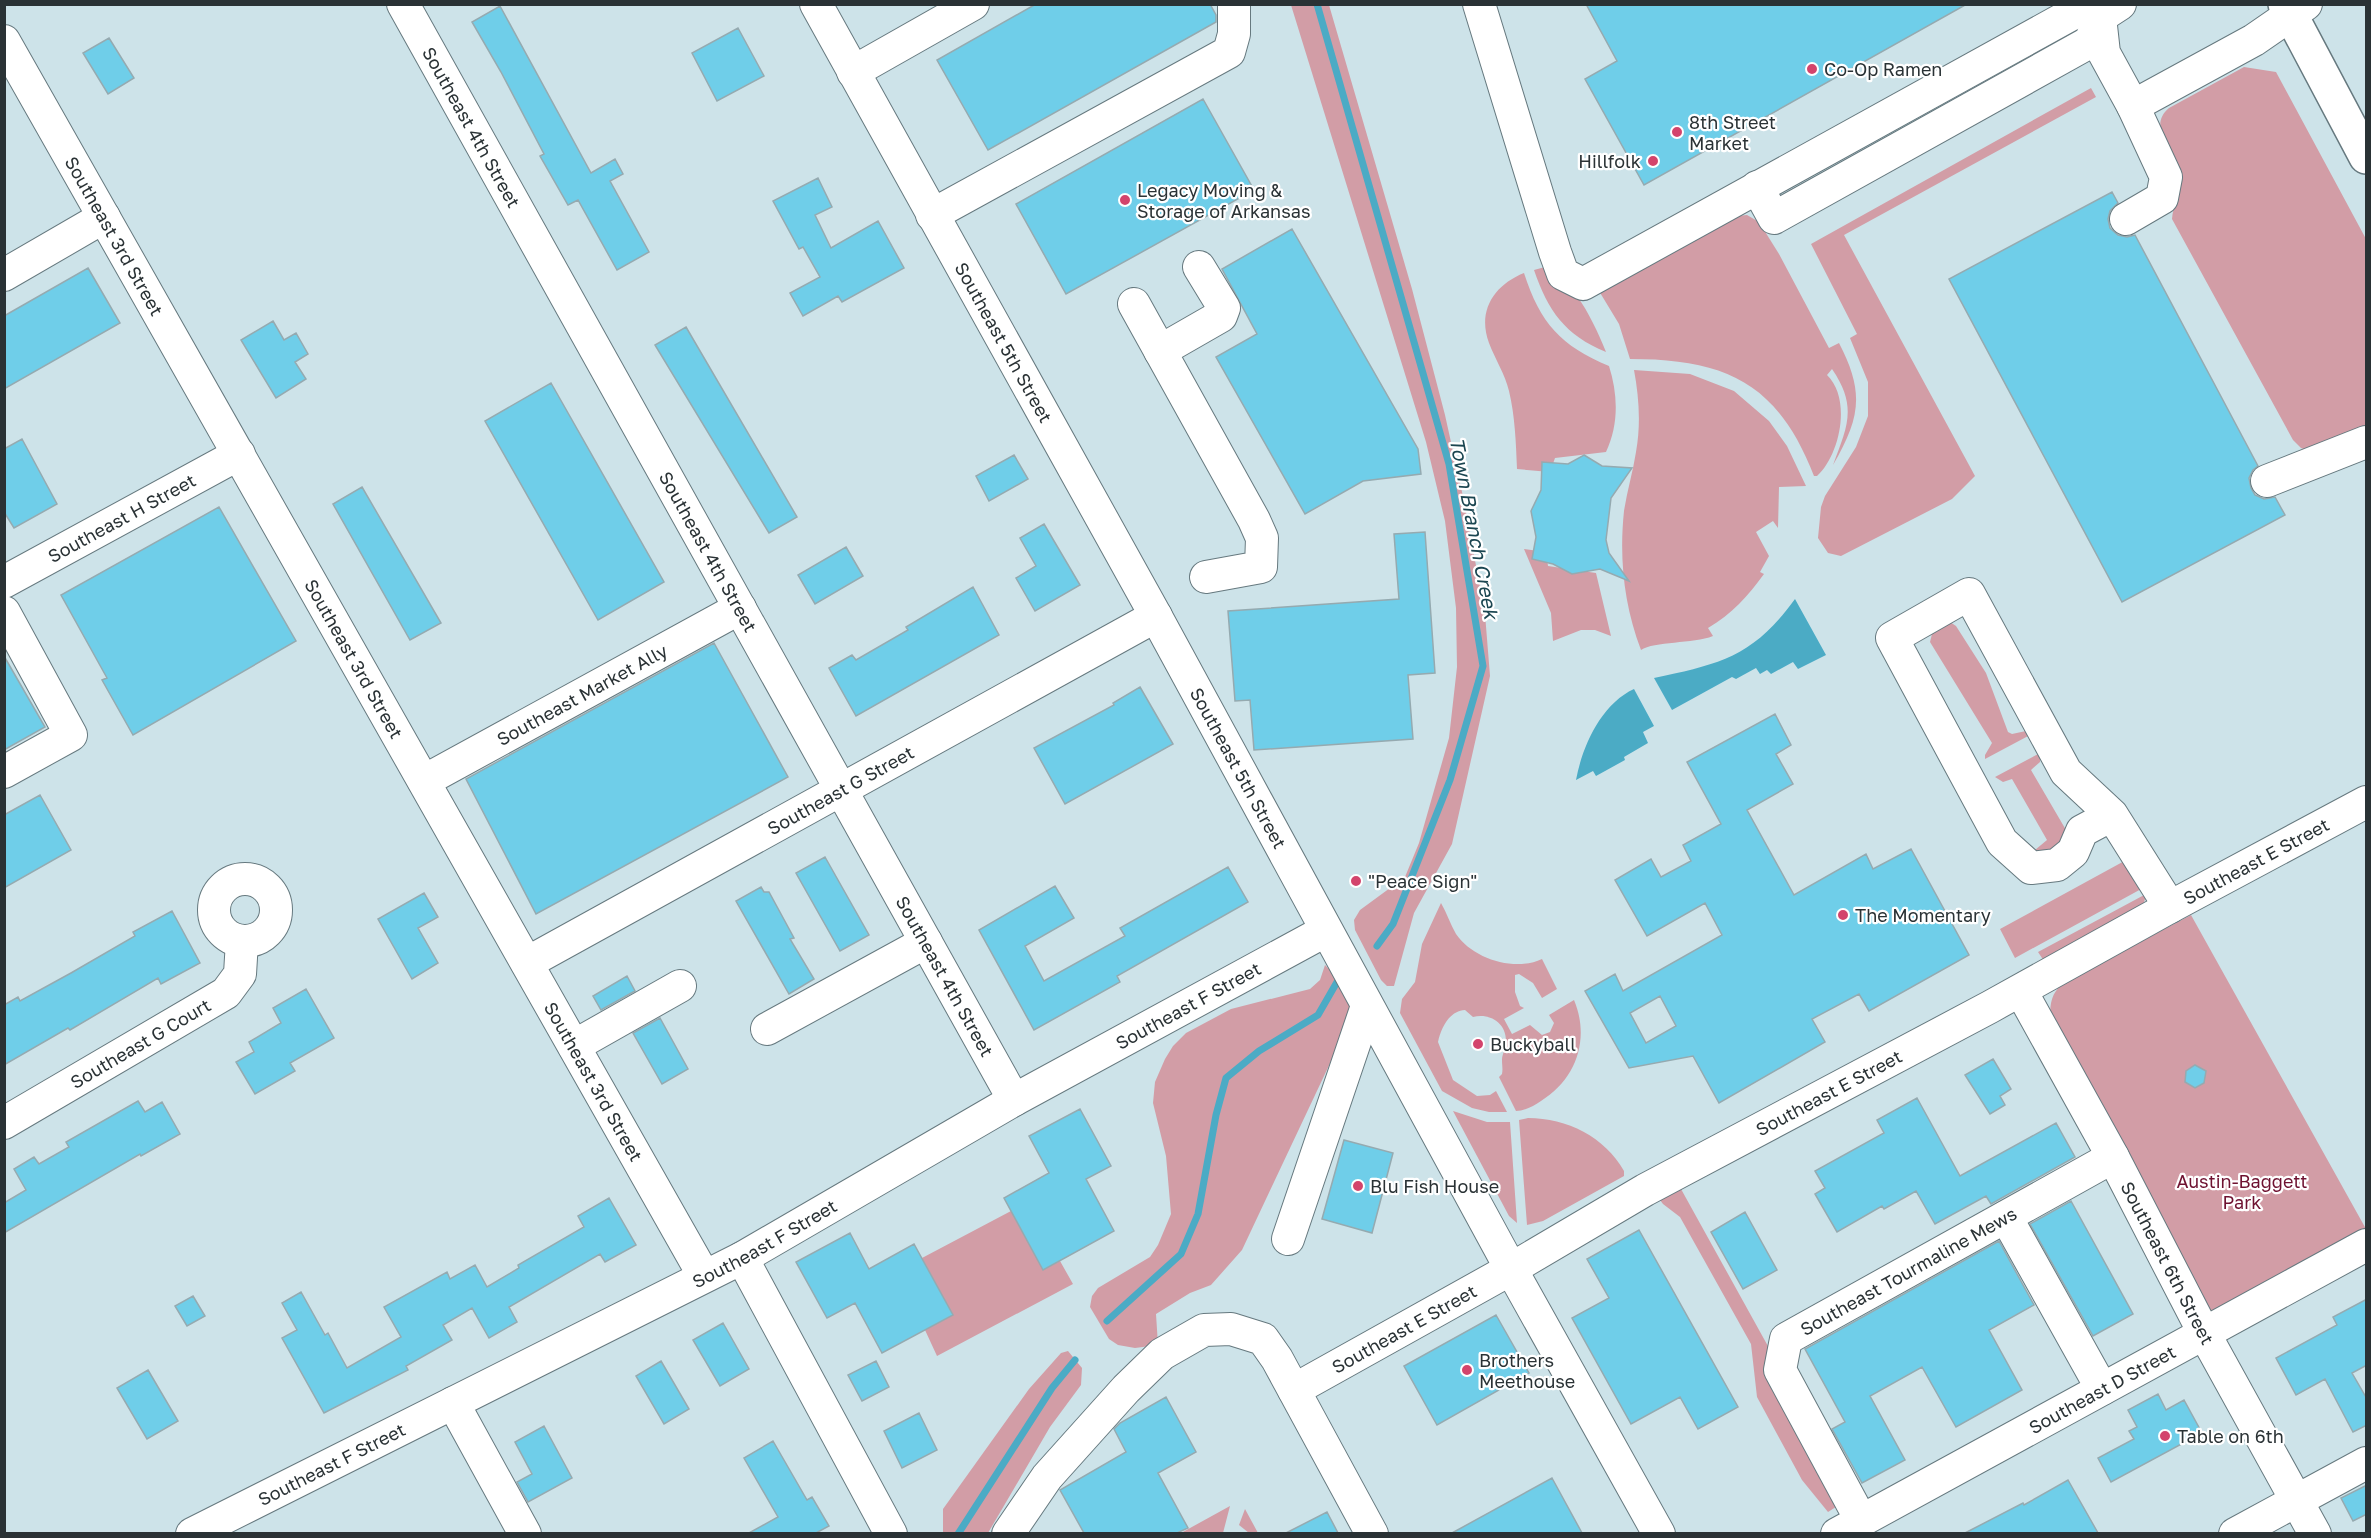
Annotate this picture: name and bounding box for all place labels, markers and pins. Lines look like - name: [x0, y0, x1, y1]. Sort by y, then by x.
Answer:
- place label: Co-Op Ramen: [1824, 58, 1942, 80]
- marker: Co-Op Ramen: [1805, 62, 1819, 76]
- place label: 8th Street Market: [1689, 111, 1776, 154]
- marker: 8th Street Market: [1670, 125, 1684, 139]
- place label: Hillfolk: [1578, 150, 1641, 172]
- marker: Hillfolk: [1646, 154, 1660, 168]
- place label: Legacy Moving & Storage of Arkansas: [1137, 179, 1310, 222]
- marker: Legacy Moving & Storage of Arkansas: [1118, 193, 1132, 207]
- place label: "Peace Sign": [1368, 870, 1477, 892]
- marker: "Peace Sign": [1349, 874, 1363, 888]
- place label: The Momentary: [1855, 904, 1991, 926]
- marker: The Momentary: [1836, 908, 1850, 922]
- place label: Buckyball: [1490, 1033, 1576, 1055]
- marker: Buckyball: [1471, 1037, 1485, 1051]
- place label: Blu Fish House: [1370, 1175, 1499, 1197]
- marker: Blu Fish House: [1351, 1179, 1365, 1193]
- place label: Brothers Meethouse: [1479, 1349, 1575, 1392]
- marker: Brothers Meethouse: [1460, 1363, 1474, 1377]
- place label: Table on 6th: [2177, 1425, 2284, 1447]
- marker: Table on 6th: [2158, 1429, 2172, 1443]

